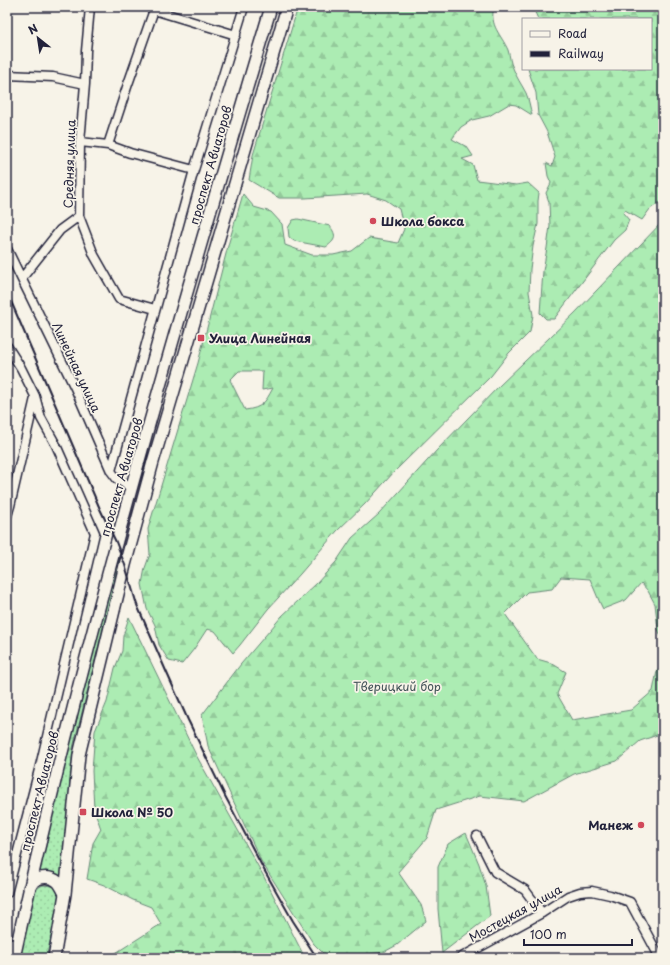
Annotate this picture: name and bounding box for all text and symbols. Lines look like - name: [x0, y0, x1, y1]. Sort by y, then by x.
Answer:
- north arrow: [18, 18, 58, 58]
- legend: [522, 18, 652, 70]
- text: N: [25, 19, 41, 38]
- text: Road: [558, 24, 587, 42]
- text: Railway: [558, 44, 604, 62]
- street label: проспект Авиаторов: [184, 103, 236, 227]
- street label: Средняя улица: [58, 119, 80, 209]
- place label: Школа бокса: [381, 212, 464, 230]
- marker: Школа бокса: [368, 216, 378, 226]
- street label: Линейная улица: [48, 319, 106, 415]
- place label: Улица Линейная: [208, 329, 311, 347]
- marker: Улица Линейная: [196, 333, 206, 343]
- street label: проспект Авиаторов: [95, 415, 147, 539]
- park label: Тверицкий бор: [353, 677, 441, 695]
- street label: проспект Авиаторов: [15, 729, 63, 853]
- place label: Школа № 50: [91, 803, 173, 821]
- marker: Школа № 50: [78, 807, 88, 817]
- place label: Манеж: [588, 816, 634, 834]
- marker: Манеж: [636, 820, 646, 830]
- street label: Мостецкая улица: [465, 880, 565, 946]
- scale bar: [524, 921, 632, 947]
- text: 100 m: [530, 925, 567, 943]

